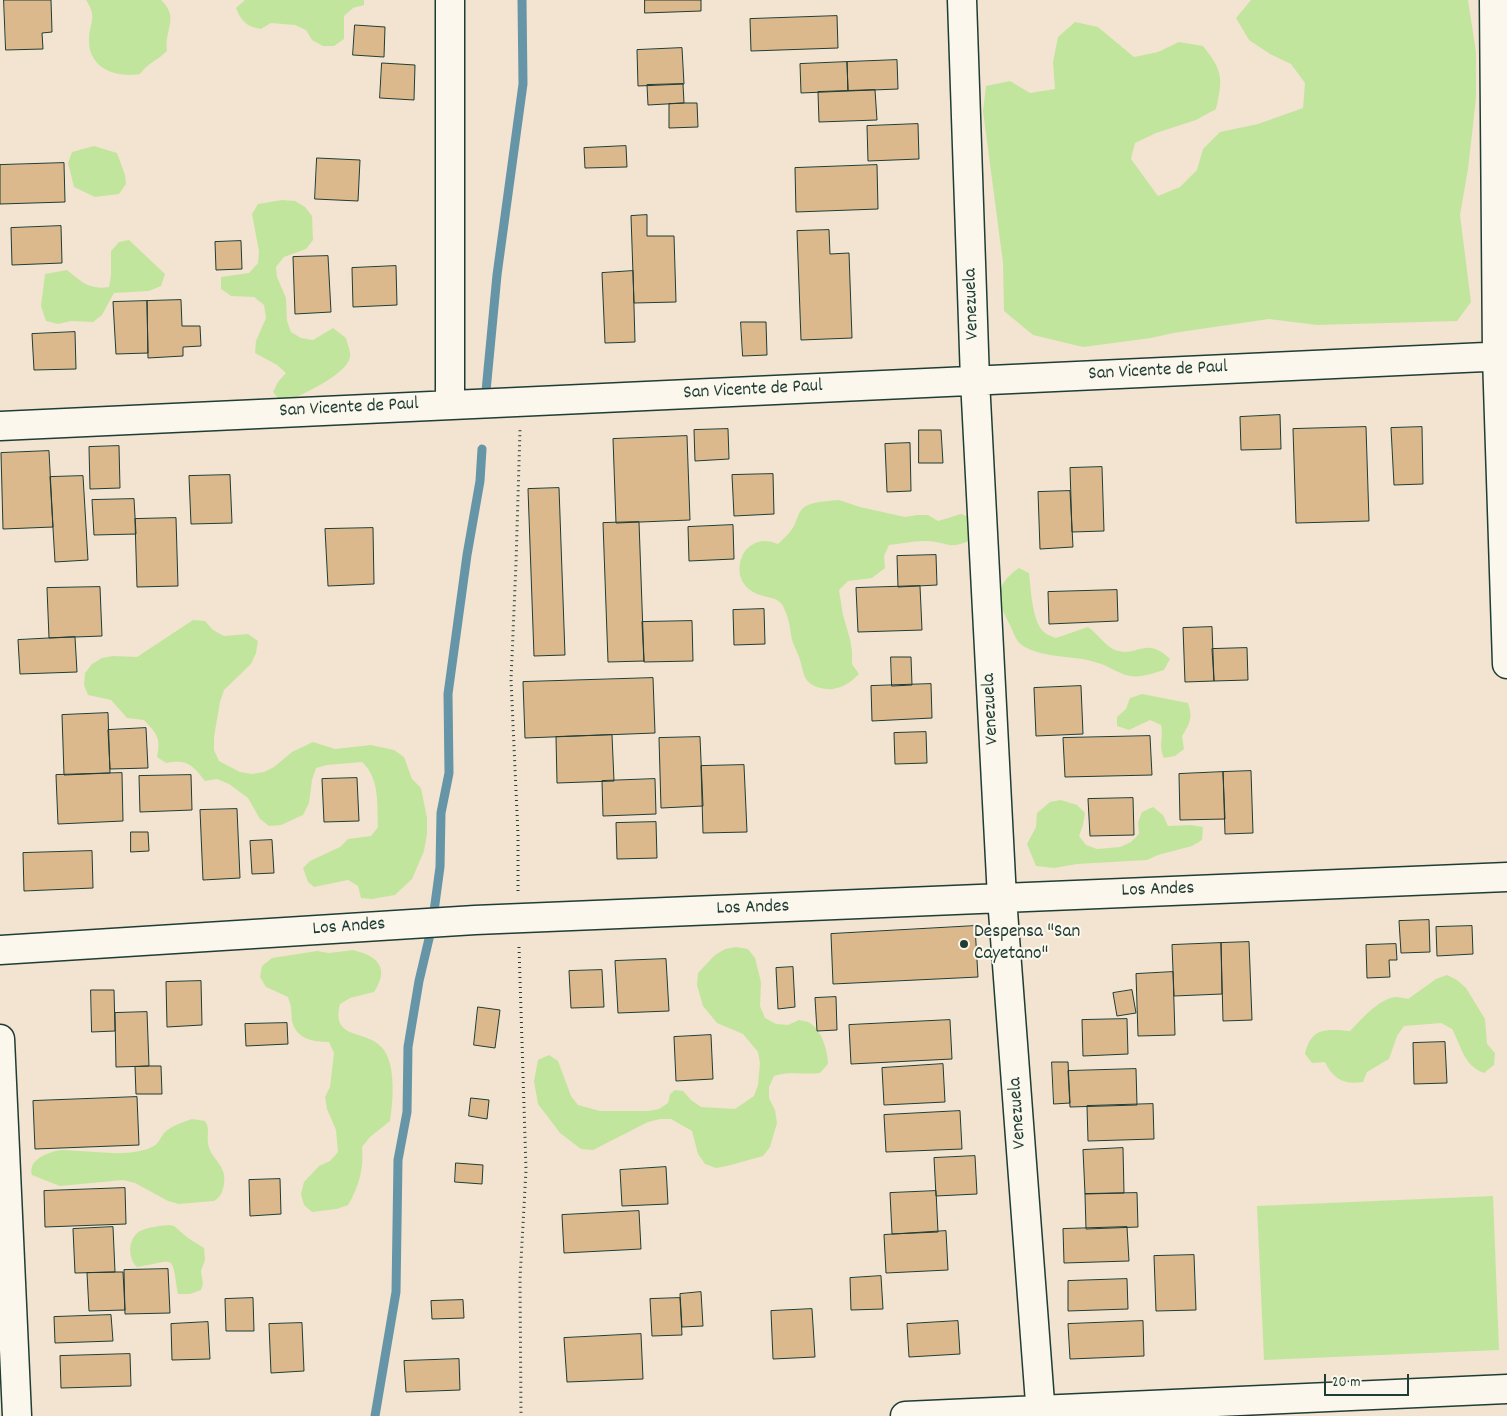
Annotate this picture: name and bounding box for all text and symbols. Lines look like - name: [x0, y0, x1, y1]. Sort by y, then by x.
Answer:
- street label: Venezuela: [960, 268, 986, 340]
- street label: San Vicente de Paul: [1088, 357, 1228, 387]
- street label: San Vicente de Paul: [683, 376, 823, 406]
- street label: San Vicente de Paul: [279, 394, 419, 424]
- street label: Venezuela: [979, 673, 1005, 745]
- street label: Los Andes: [1121, 878, 1195, 904]
- street label: Los Andes: [716, 896, 790, 922]
- street label: Los Andes: [312, 914, 386, 942]
- place label: Despensa "San Cayetano": [974, 922, 1080, 966]
- marker: Despensa "San Cayetano": [958, 938, 970, 950]
- street label: Venezuela: [1005, 1076, 1033, 1150]
- scale bar: [1327, 1364, 1412, 1396]
- text: 20 m: [1332, 1372, 1360, 1394]

